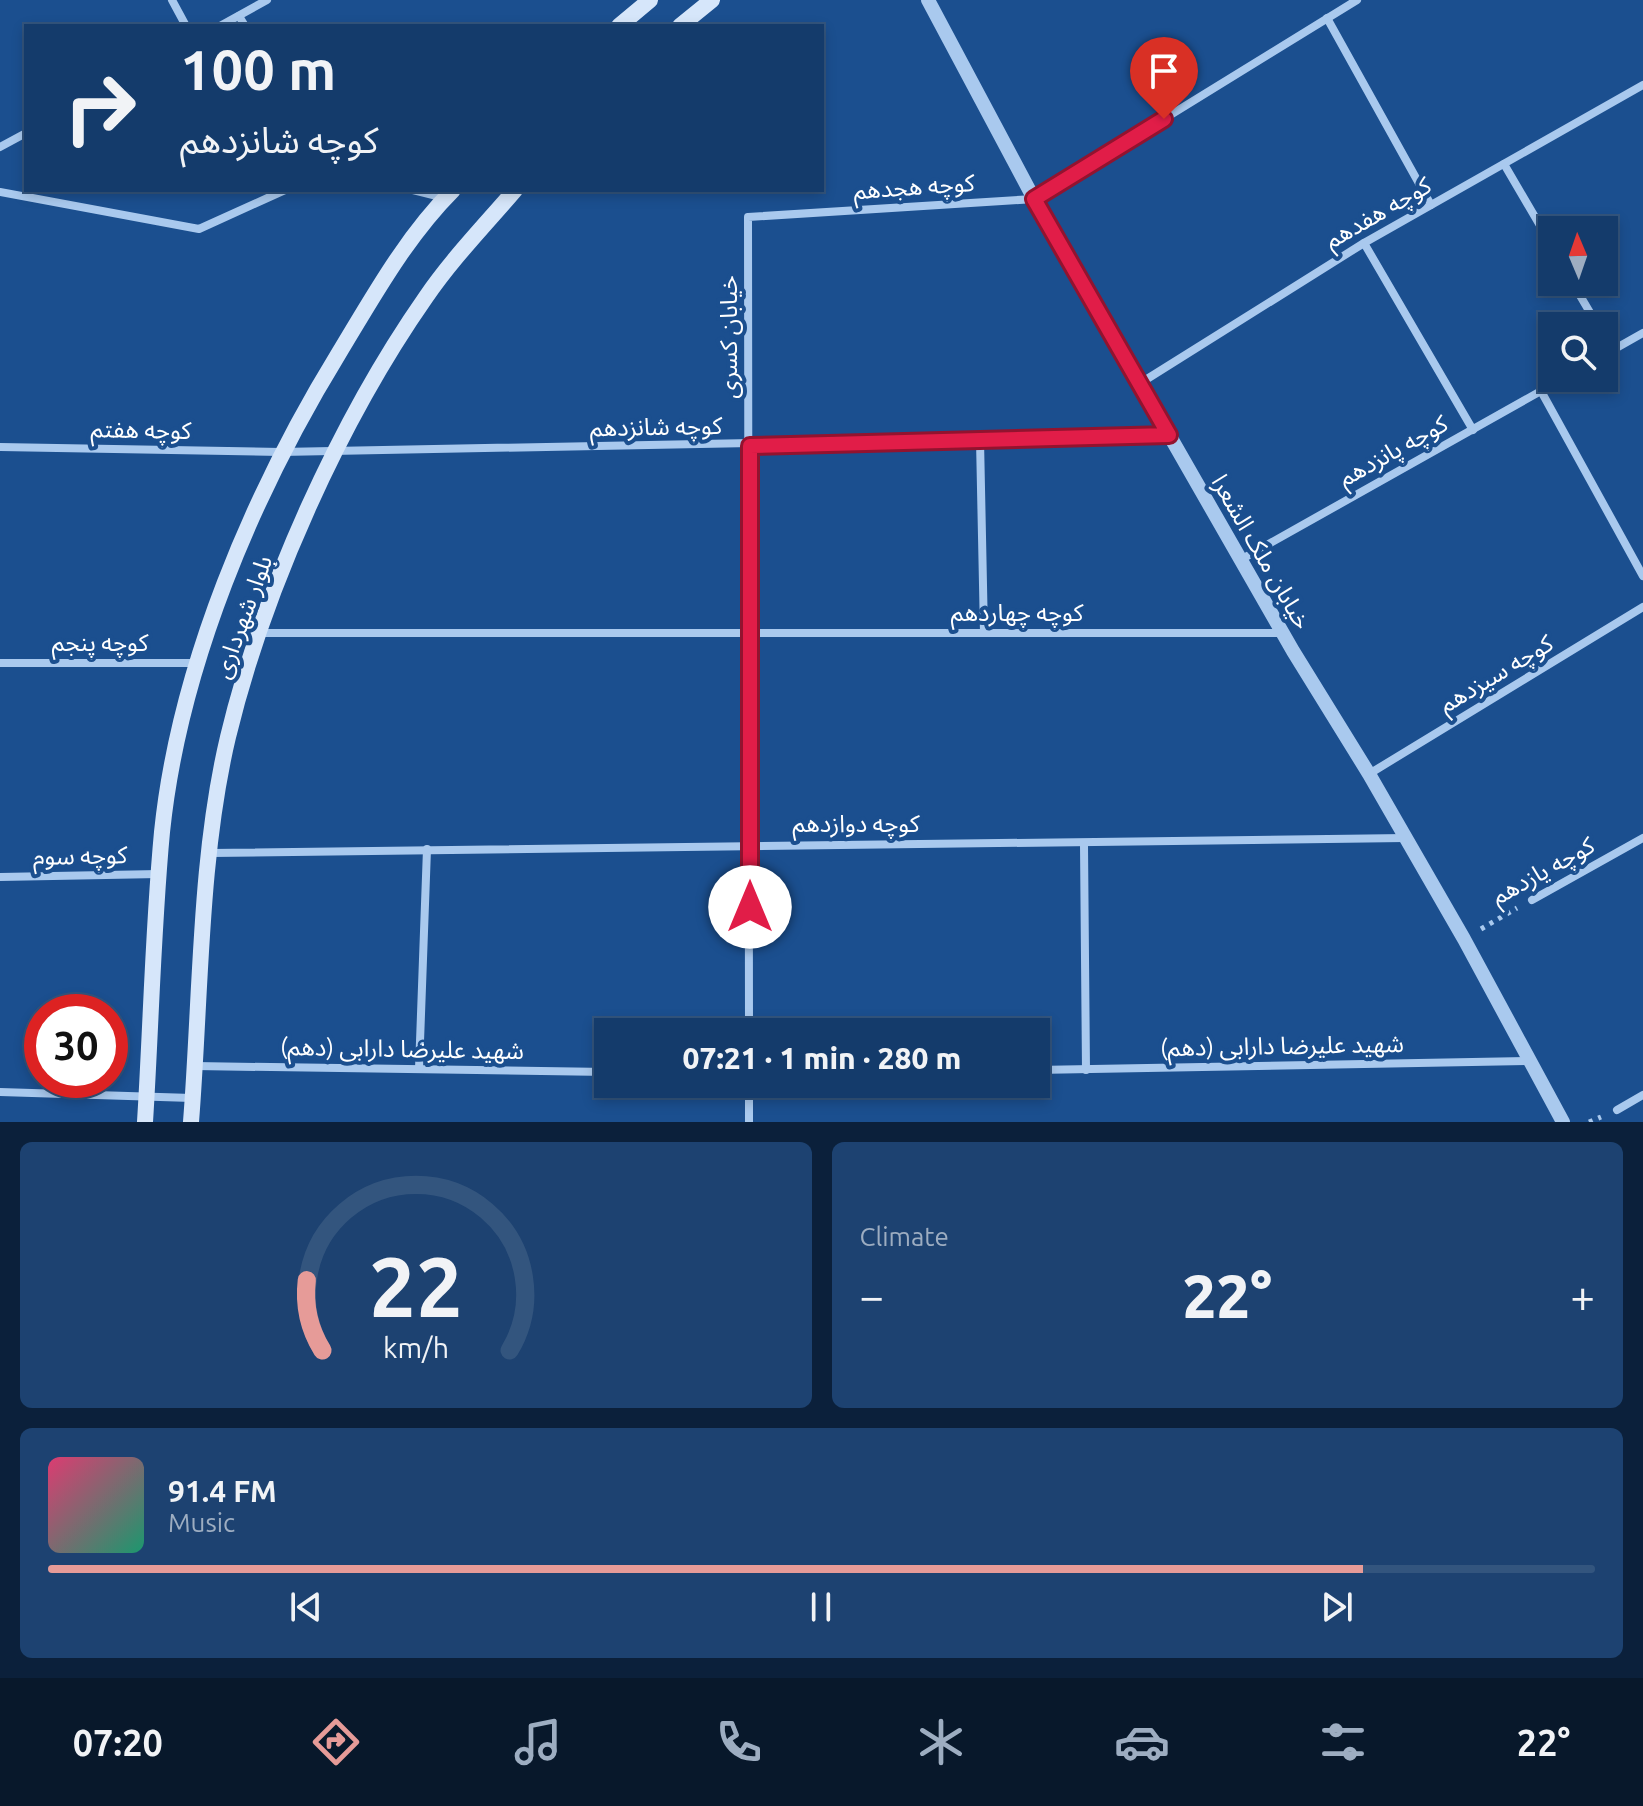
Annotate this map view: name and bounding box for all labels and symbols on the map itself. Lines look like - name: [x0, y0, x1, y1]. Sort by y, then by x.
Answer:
- pin: [1130, 37, 1198, 119]
- street label: کوچه هجدهم: [852, 169, 977, 208]
- street label: کوچه هفدهم: [1320, 171, 1439, 257]
- north arrow: [1538, 216, 1618, 296]
- street label: خیابان کسری: [715, 275, 743, 399]
- street label: کوچه پانزدهم: [1333, 409, 1455, 495]
- street label: کوچه شانزدهم: [590, 412, 724, 445]
- street label: کوچه هفتم: [90, 415, 193, 448]
- street label: خیابان ملک الشعرا: [1205, 470, 1317, 634]
- street label: بلوار شهرداری: [208, 552, 278, 682]
- street label: کوچه چهاردهم: [951, 599, 1084, 630]
- street label: کوچه پنجم: [52, 629, 149, 660]
- street label: کوچه سیزدهم: [1434, 629, 1560, 721]
- street label: کوچه دوازدهم: [792, 810, 921, 841]
- street label: کوچه یازدهم: [1487, 831, 1602, 913]
- street label: کوچه سوم: [33, 841, 129, 875]
- position arrow: [708, 865, 792, 949]
- speed limit sign: 30: [24, 994, 128, 1098]
- street label: شهید علیرضا دارابی (دهم): [1160, 1030, 1404, 1065]
- street label: شهید علیرضا دارابی (دهم): [280, 1033, 524, 1068]

